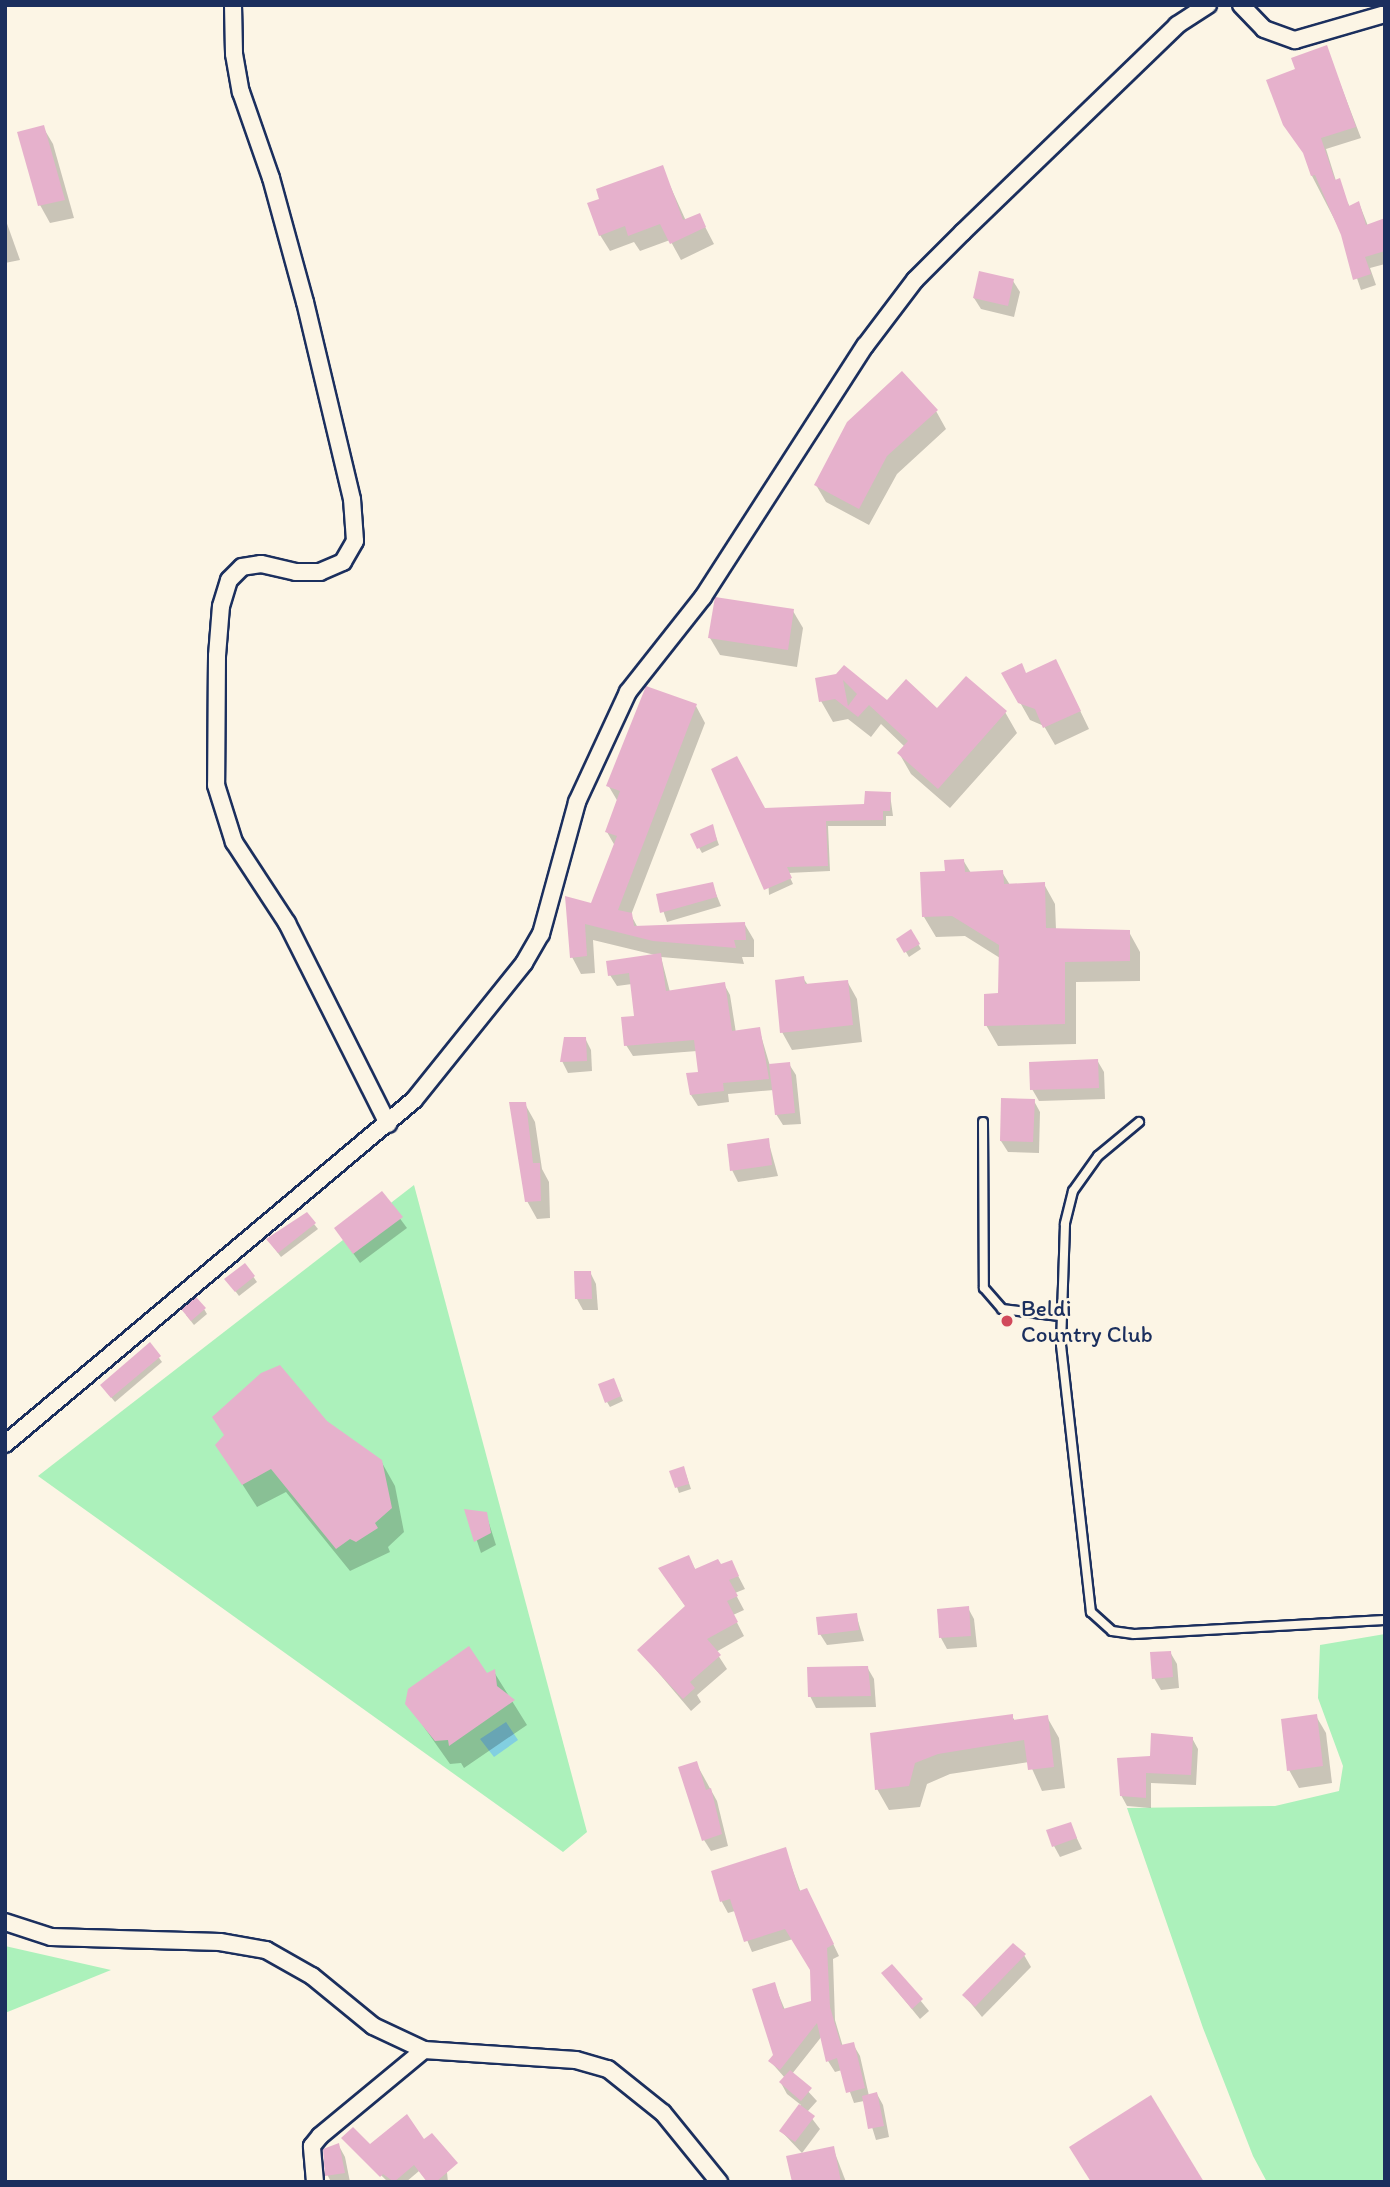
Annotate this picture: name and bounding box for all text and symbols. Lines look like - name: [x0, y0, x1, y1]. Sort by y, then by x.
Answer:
- place label: Beldi Country Club: [1021, 1294, 1153, 1348]
- marker: Beldi Country Club: [999, 1313, 1015, 1329]

